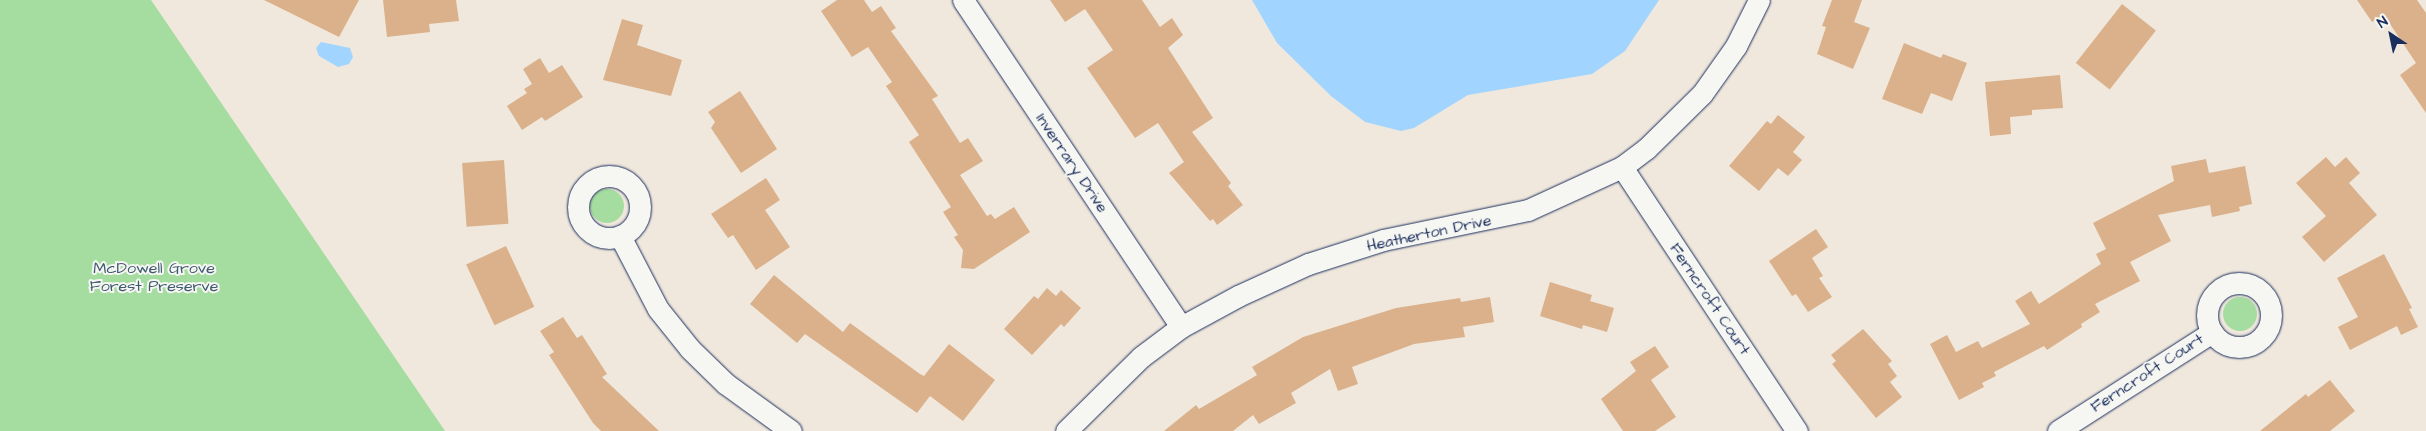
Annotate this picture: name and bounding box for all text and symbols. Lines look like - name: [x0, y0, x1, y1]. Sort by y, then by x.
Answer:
- north arrow: [2366, 10, 2416, 60]
- text: N: [2373, 12, 2392, 33]
- street label: Inverrary Drive: [1032, 110, 1112, 216]
- street label: Heatherton Drive: [1365, 210, 1493, 256]
- street label: Ferncroft Court: [1666, 239, 1754, 359]
- park label: McDowell Grove Forest Preserve: [90, 258, 218, 296]
- street label: Ferncroft Court: [2087, 329, 2207, 417]

